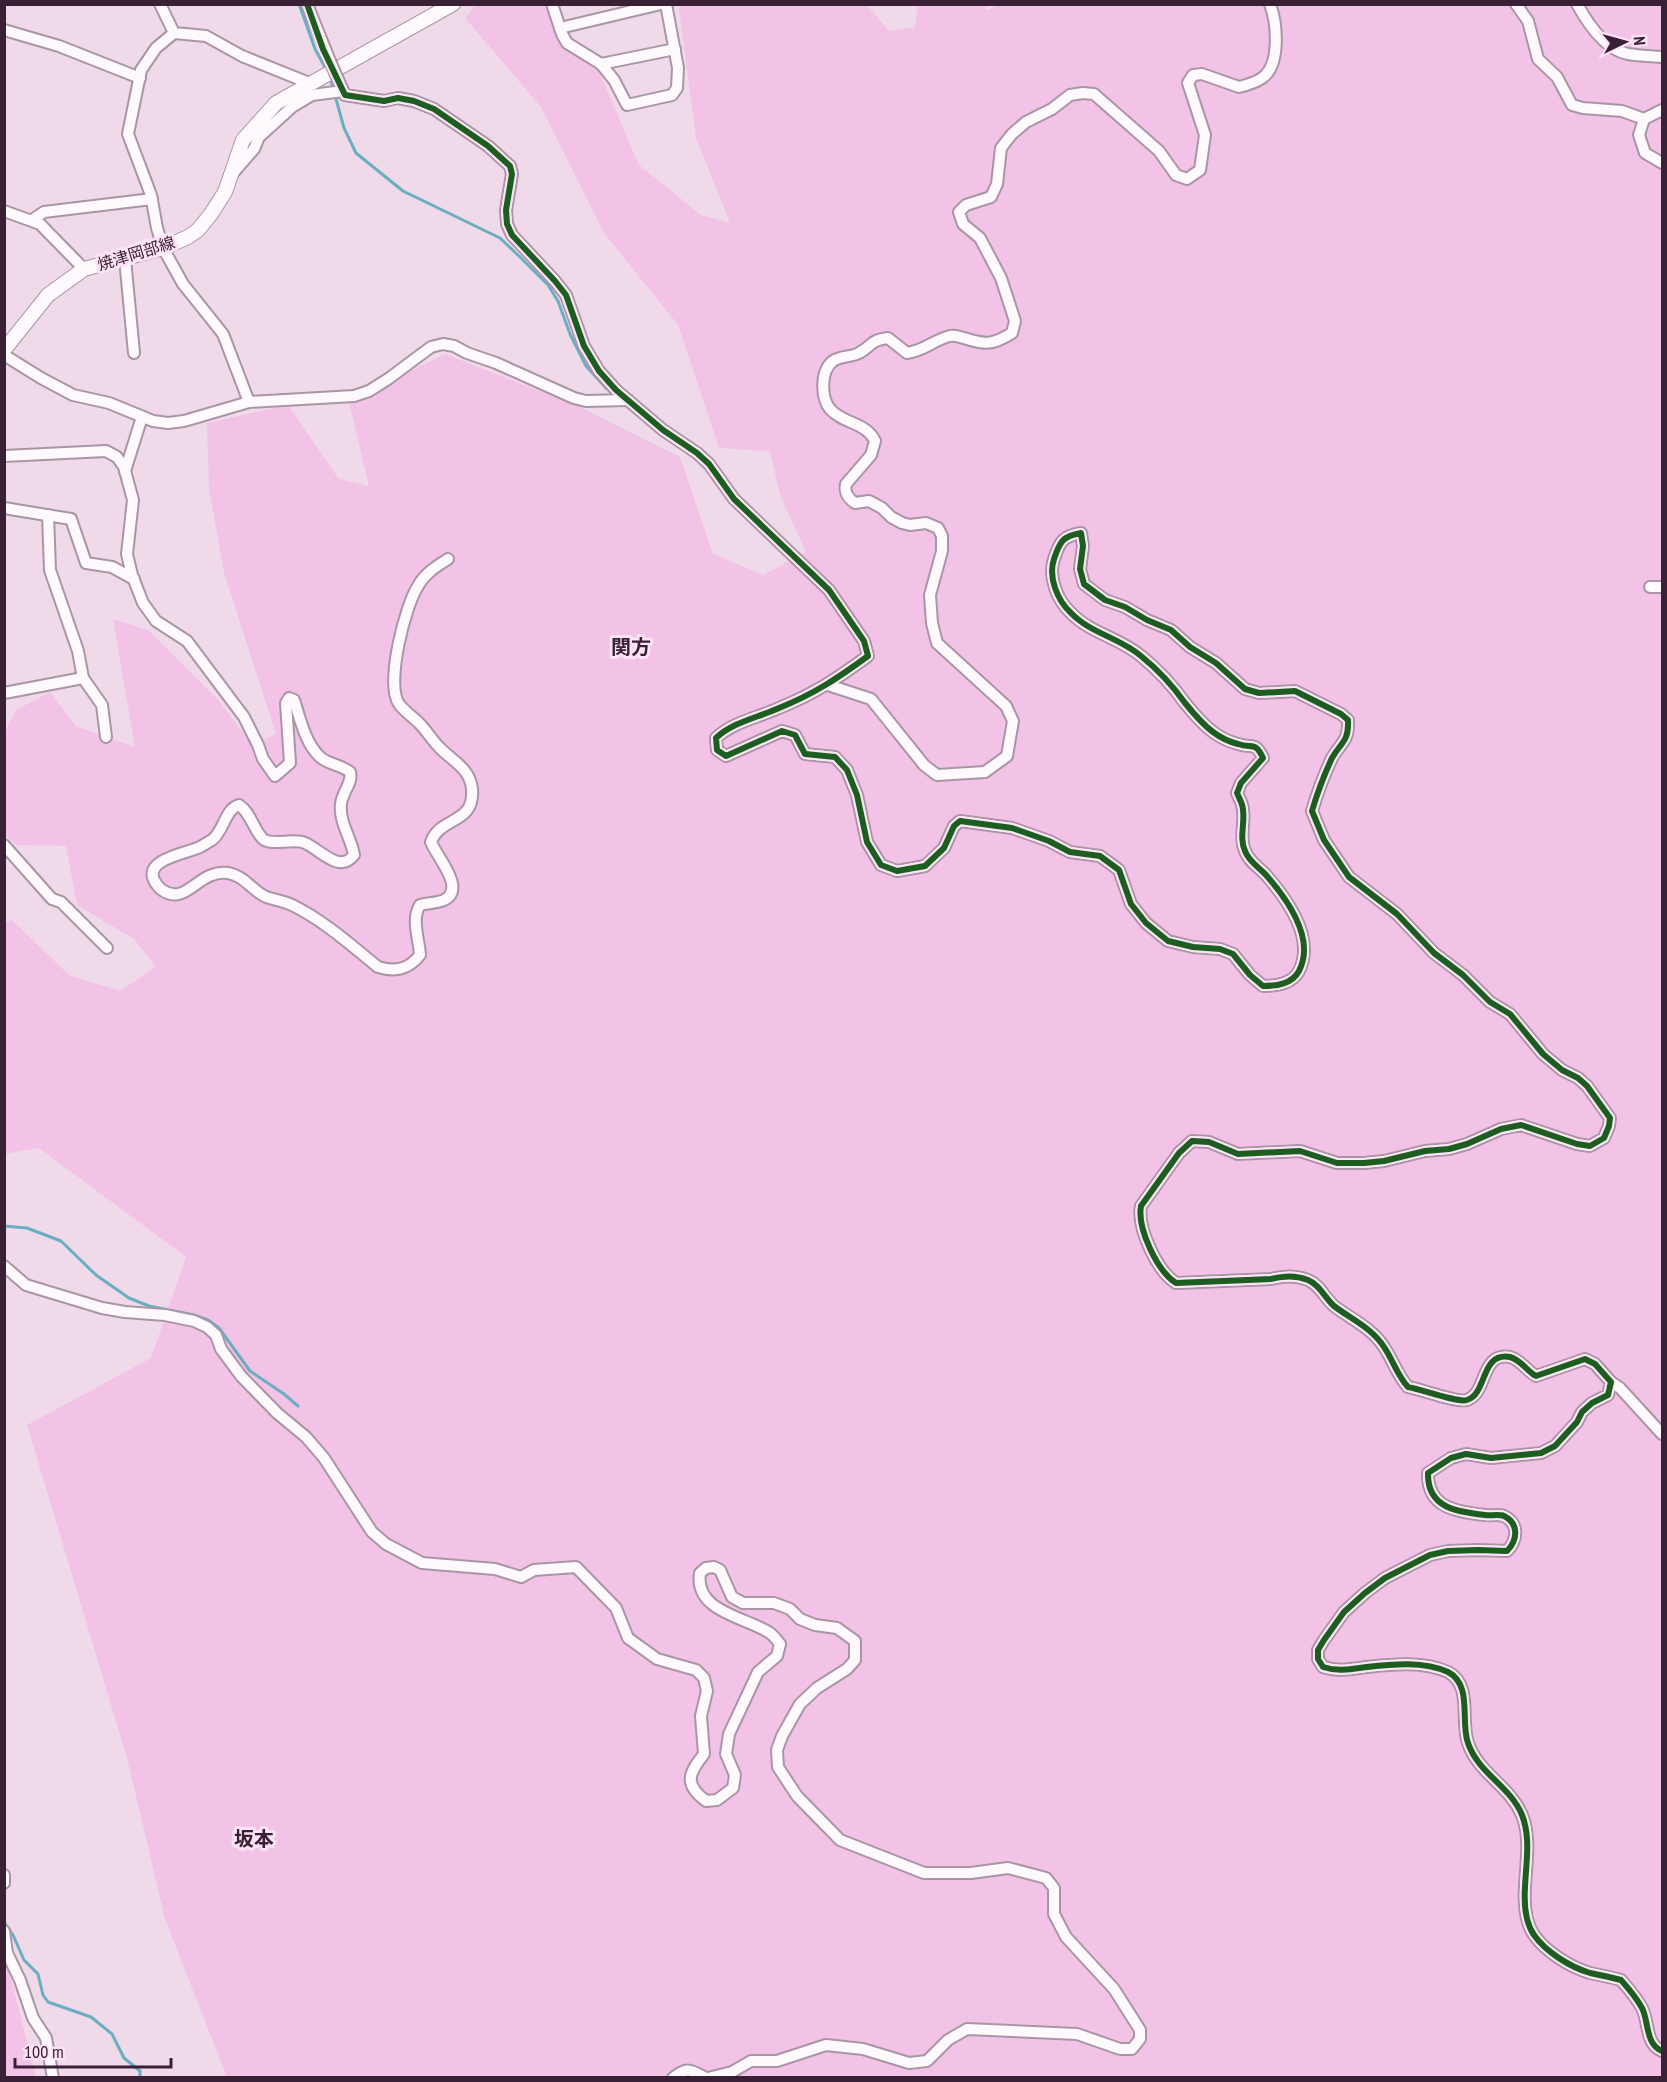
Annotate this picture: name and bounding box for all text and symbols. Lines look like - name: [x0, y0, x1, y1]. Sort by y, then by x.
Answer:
- north arrow: [1595, 12, 1655, 72]
- text: N: [1630, 36, 1650, 46]
- street label: 焼津岡部線: [95, 232, 177, 274]
- district label: 関方: [611, 634, 651, 660]
- district label: 坂本: [234, 1826, 274, 1852]
- scale bar: [15, 2031, 171, 2069]
- text: 100 m: [24, 2040, 64, 2063]

